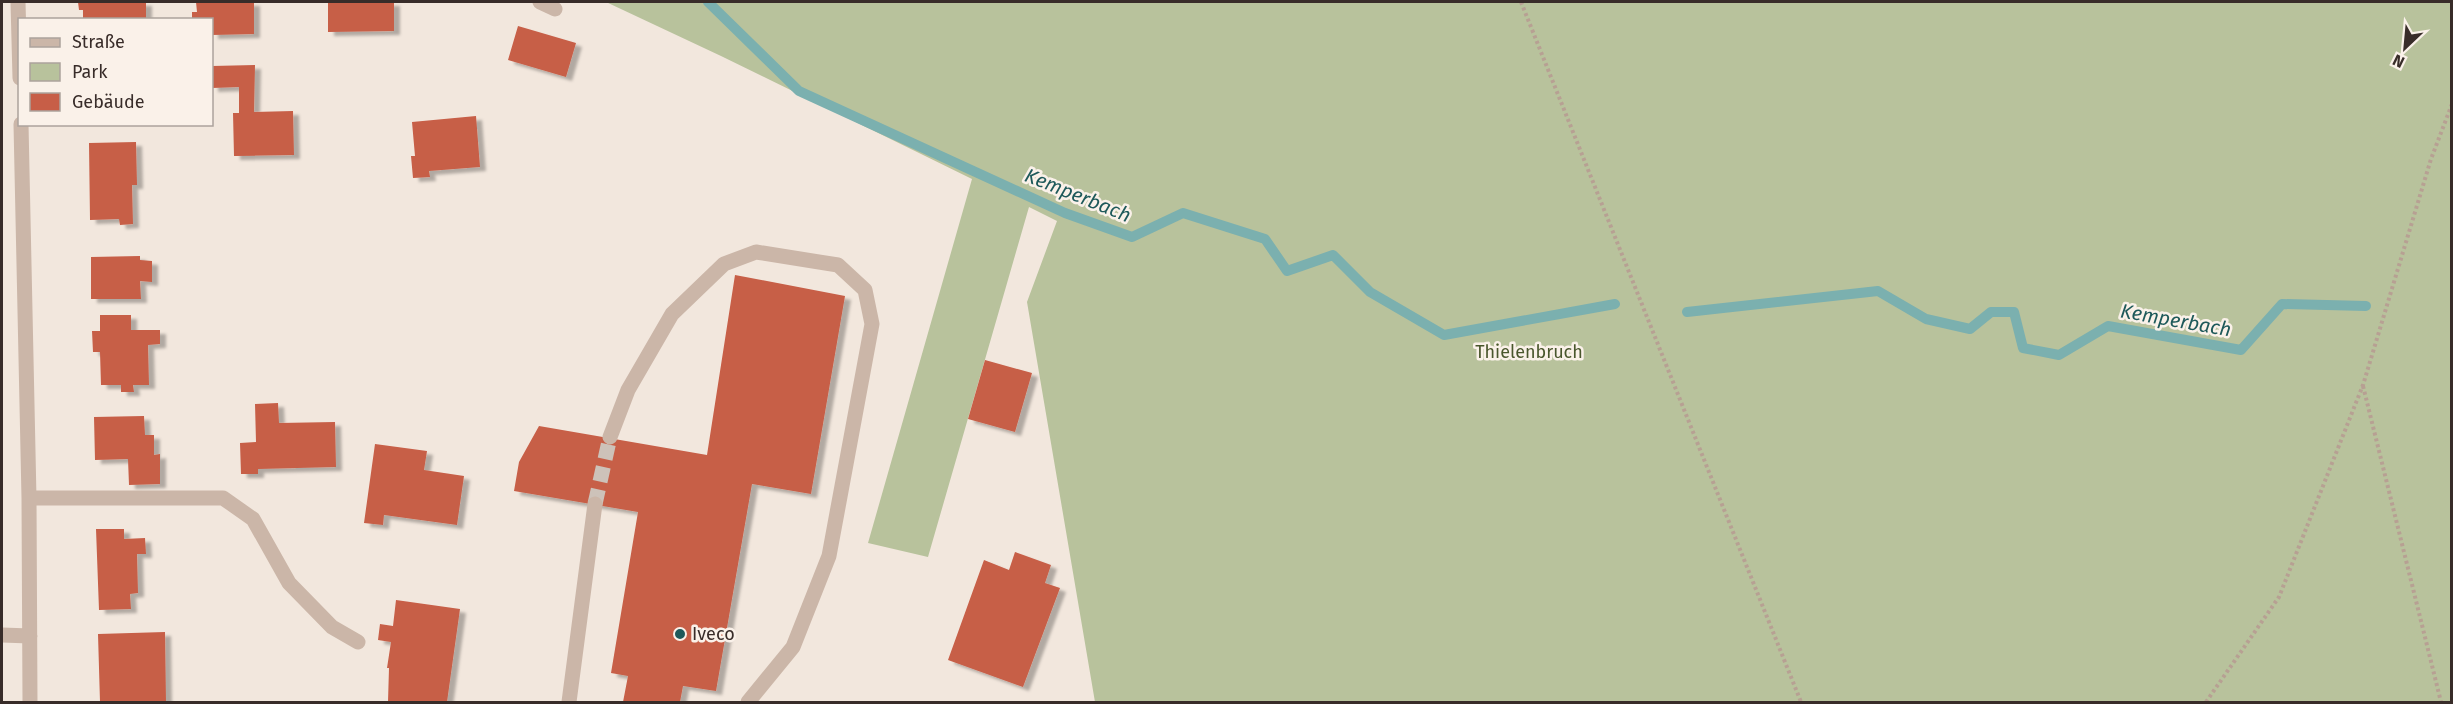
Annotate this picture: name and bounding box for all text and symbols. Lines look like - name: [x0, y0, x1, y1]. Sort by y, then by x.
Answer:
- legend: [18, 18, 213, 126]
- north arrow: [2375, 18, 2435, 78]
- text: Straße: [72, 31, 125, 53]
- text: N: [2390, 50, 2408, 72]
- text: Park: [72, 61, 108, 83]
- text: Gebäude: [72, 91, 145, 113]
- water label: Kemperbach: [1021, 163, 1135, 227]
- water label: Kemperbach: [2119, 298, 2233, 342]
- park label: Thielenbruch: [1475, 341, 1583, 363]
- place label: Iveco: [692, 623, 735, 645]
- marker: Iveco: [673, 627, 687, 641]

